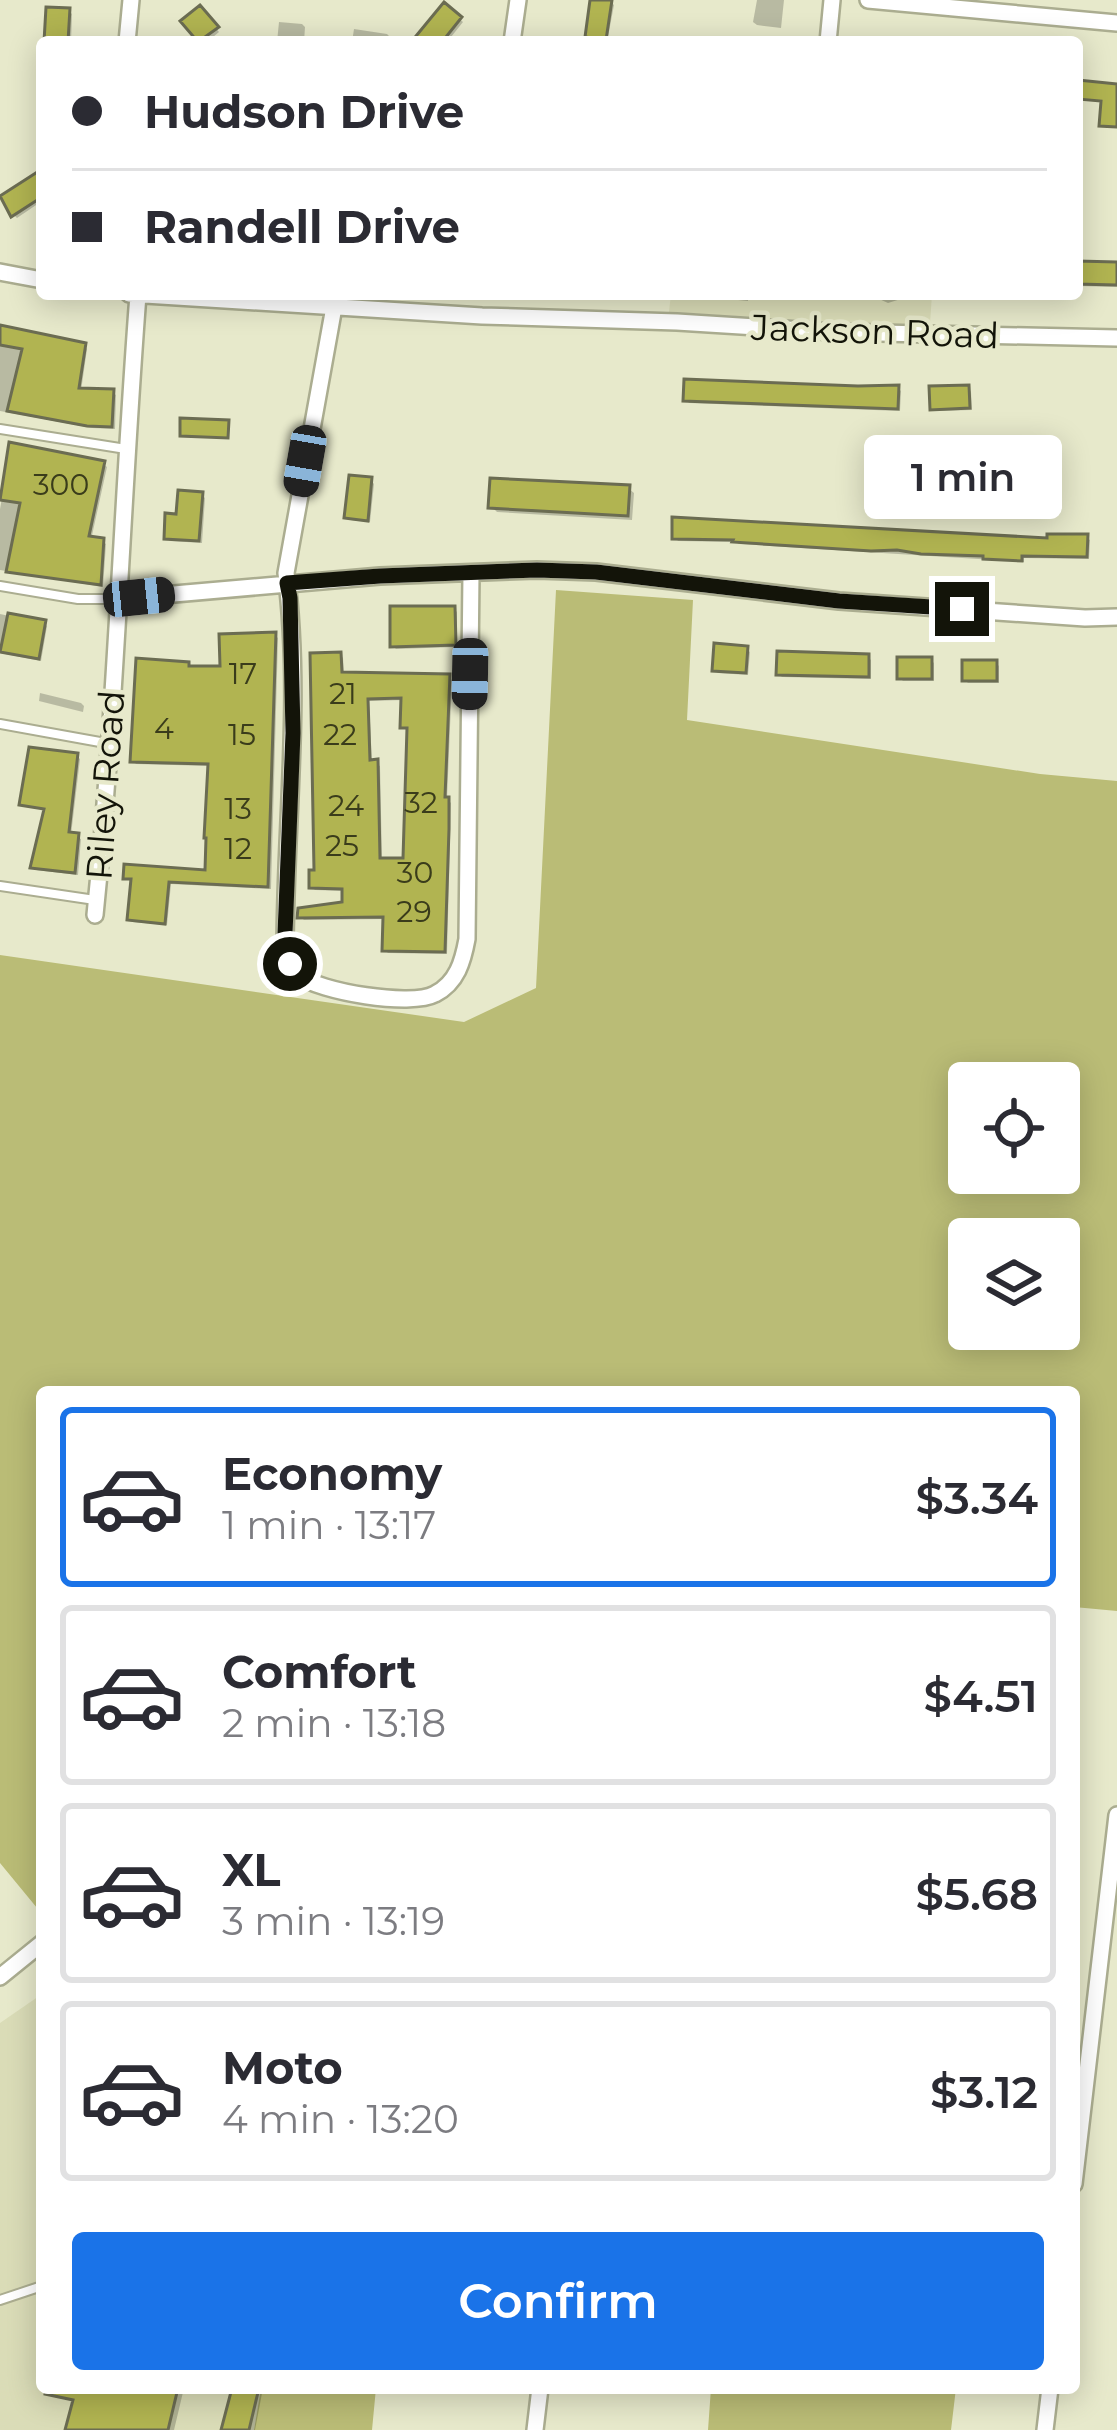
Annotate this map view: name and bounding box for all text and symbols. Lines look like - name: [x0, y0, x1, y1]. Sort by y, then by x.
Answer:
- text: Hudson Drive: [144, 84, 464, 139]
- text: Randell Drive: [144, 199, 460, 254]
- street label: Jackson Road: [749, 305, 1000, 357]
- car: [281, 422, 329, 500]
- callout: 1 min: [863, 435, 1061, 519]
- text: 1 min: [911, 453, 1015, 501]
- house number: 300: [33, 466, 89, 503]
- car: [101, 575, 177, 619]
- route end: [935, 582, 989, 636]
- car: [451, 638, 489, 710]
- house number: 17: [229, 655, 257, 692]
- house number: 21: [329, 675, 357, 712]
- street label: Riley Road: [76, 689, 134, 881]
- house number: 4: [154, 710, 174, 747]
- house number: 15: [228, 716, 256, 753]
- house number: 22: [323, 716, 357, 753]
- house number: 32: [404, 784, 438, 821]
- house number: 24: [328, 787, 364, 824]
- house number: 13: [224, 790, 252, 827]
- house number: 25: [325, 827, 359, 864]
- house number: 12: [224, 830, 252, 867]
- house number: 30: [397, 854, 433, 891]
- house number: 29: [396, 893, 432, 930]
- route start: [263, 937, 317, 991]
- map controls: [948, 1062, 1080, 1350]
- button: locate: [948, 1062, 1080, 1194]
- button: layers: [948, 1218, 1080, 1350]
- icon: car: [78, 1443, 186, 1551]
- text: Economy: [222, 1446, 442, 1501]
- text: $3.34: [916, 1470, 1038, 1525]
- text: 1 min · 13:17: [222, 1501, 436, 1549]
- icon: car: [78, 1641, 186, 1749]
- text: Comfort: [222, 1644, 417, 1699]
- text: $4.51: [923, 1668, 1038, 1723]
- text: 2 min · 13:18: [222, 1699, 446, 1747]
- icon: car: [78, 1839, 186, 1947]
- text: XL: [222, 1842, 280, 1897]
- text: $5.68: [915, 1866, 1038, 1921]
- text: 3 min · 13:19: [222, 1897, 445, 1945]
- icon: car: [78, 2037, 186, 2145]
- text: Moto: [222, 2040, 343, 2095]
- text: $3.12: [930, 2064, 1038, 2119]
- text: 4 min · 13:20: [222, 2095, 459, 2143]
- button: Confirm: [72, 2232, 1044, 2370]

